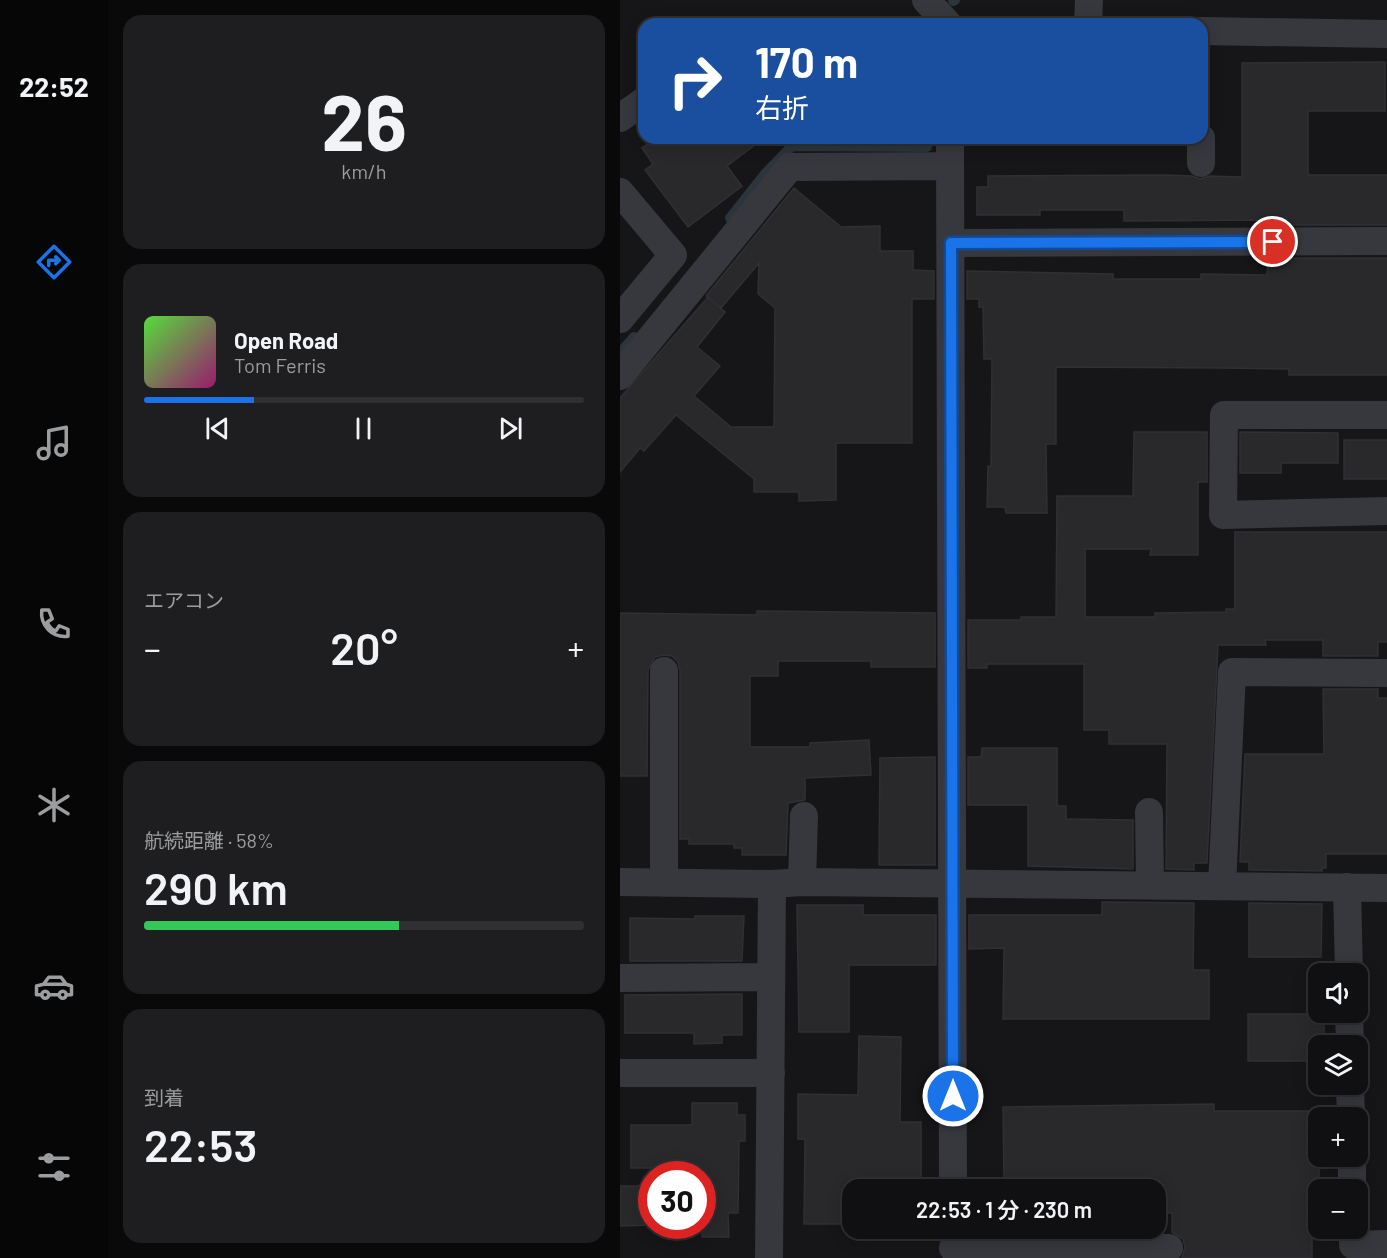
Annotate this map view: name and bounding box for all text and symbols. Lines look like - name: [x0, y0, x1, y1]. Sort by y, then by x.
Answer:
- text: 170 m: [755, 36, 858, 86]
- icon: right: [656, 42, 734, 120]
- text: 22:52: [19, 70, 89, 102]
- text: 26: [321, 73, 407, 167]
- text: 右折: [755, 91, 809, 123]
- text: km/h: [341, 159, 387, 183]
- pin: [1247, 216, 1298, 267]
- icon: arrive: [1256, 225, 1289, 258]
- icon: directions: [33, 241, 75, 283]
- text: Open Road: [234, 327, 338, 353]
- text: Tom Ferris: [234, 353, 326, 377]
- icon: previous: [201, 412, 234, 445]
- icon: pause: [347, 412, 380, 445]
- icon: next: [494, 412, 527, 445]
- icon: music: [33, 422, 75, 464]
- text: エアコン: [144, 588, 224, 612]
- icon: phone: [33, 603, 75, 645]
- text: 20°: [330, 620, 398, 674]
- text: −: [144, 628, 161, 668]
- text: +: [568, 628, 584, 668]
- icon: climate: [33, 784, 75, 826]
- text: 航続距離 · 58%: [144, 828, 274, 852]
- text: 290 km: [144, 860, 288, 914]
- map controls: [1308, 963, 1368, 1239]
- button: sound: [1308, 963, 1368, 1023]
- icon: car: [33, 965, 75, 1007]
- button: layers: [1308, 1035, 1368, 1095]
- position arrow: [921, 1064, 985, 1128]
- text: 到着: [144, 1085, 184, 1109]
- button: +: [1308, 1107, 1368, 1167]
- text: 22:53: [144, 1117, 257, 1171]
- icon: filters: [33, 1146, 75, 1188]
- speed limit sign: 30: [638, 1161, 716, 1239]
- button: −: [1308, 1179, 1368, 1239]
- text: 22:53 · 1 分 · 230 m: [916, 1196, 1092, 1222]

